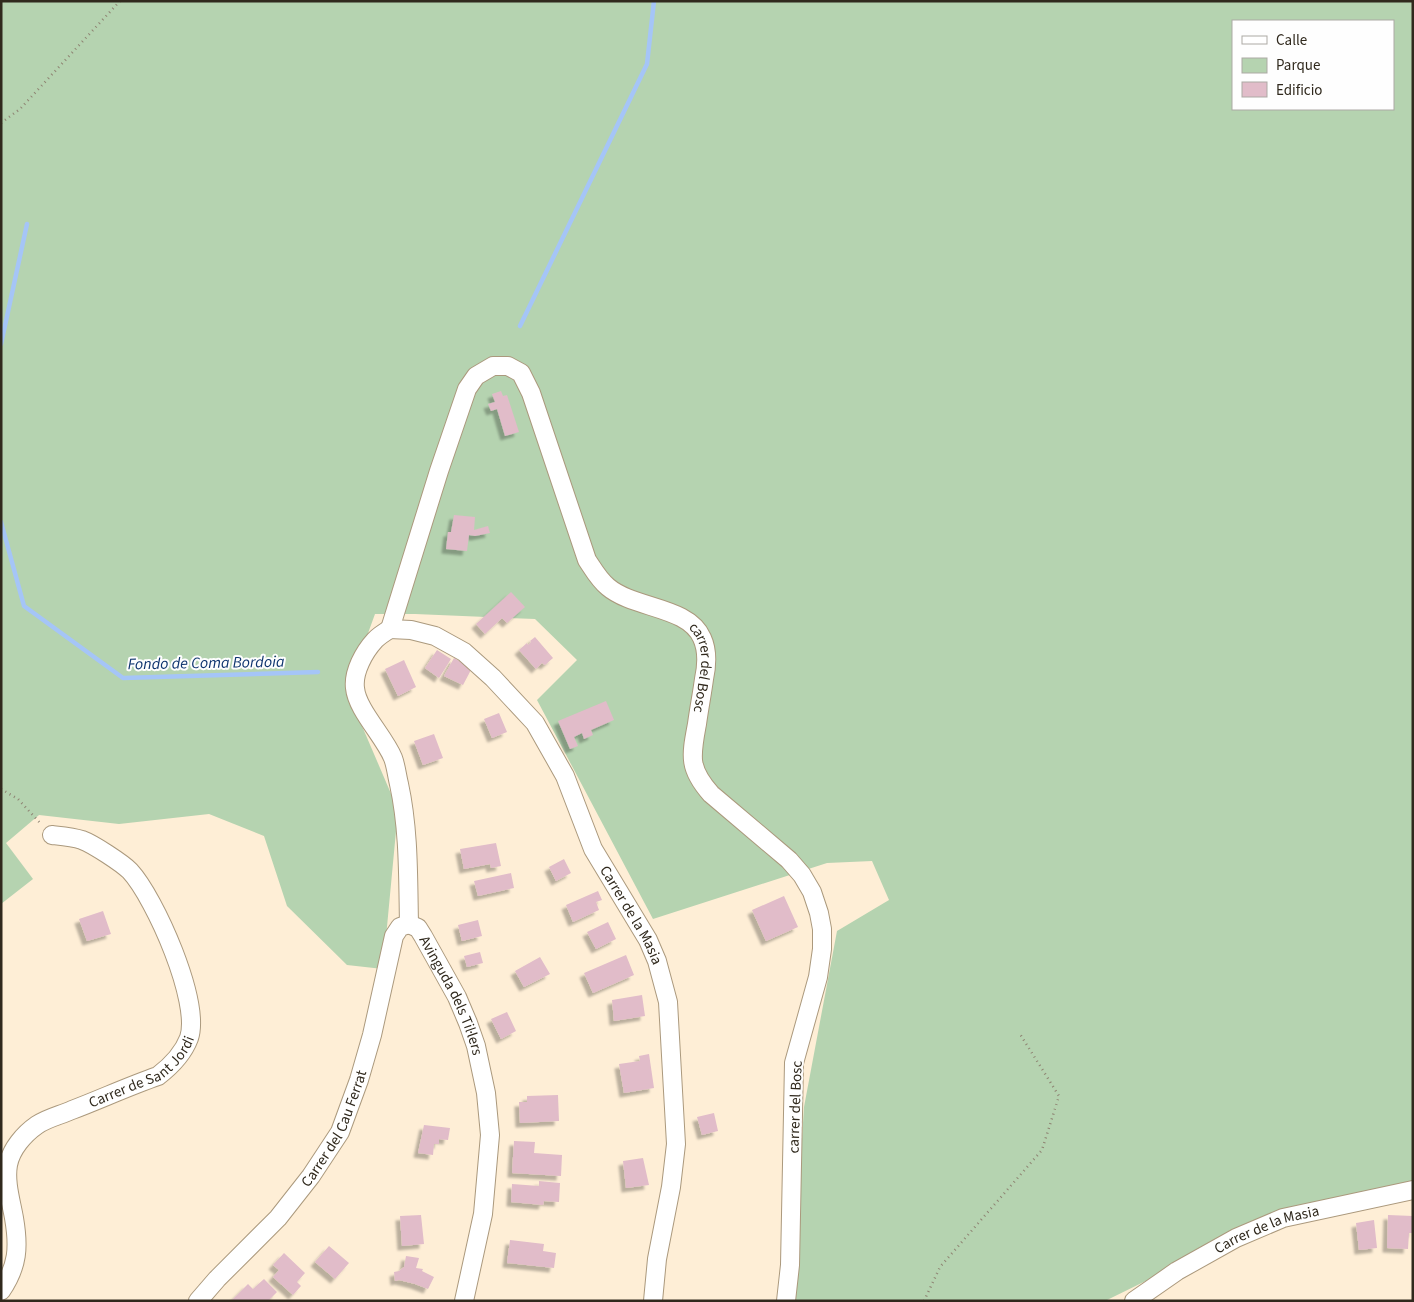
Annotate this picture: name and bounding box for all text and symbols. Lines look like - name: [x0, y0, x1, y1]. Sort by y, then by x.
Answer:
- legend: [1232, 20, 1394, 110]
- text: Calle: [1276, 30, 1307, 51]
- text: Parque: [1276, 55, 1320, 76]
- text: Edificio: [1276, 80, 1323, 101]
- street label: carrer del Bosc: [684, 617, 716, 714]
- water label: Fondo de Coma Bordoia: [127, 651, 285, 675]
- street label: Carrer de la Masia: [594, 862, 667, 968]
- street label: Avinguda dels Til·lers: [414, 932, 488, 1057]
- street label: Carrer de Sant Jordi: [86, 1033, 200, 1113]
- street label: carrer del Bosc: [783, 1060, 808, 1154]
- street label: Carrer del Cau Ferrat: [296, 1068, 372, 1192]
- street label: Carrer de la Masia: [1210, 1201, 1321, 1259]

